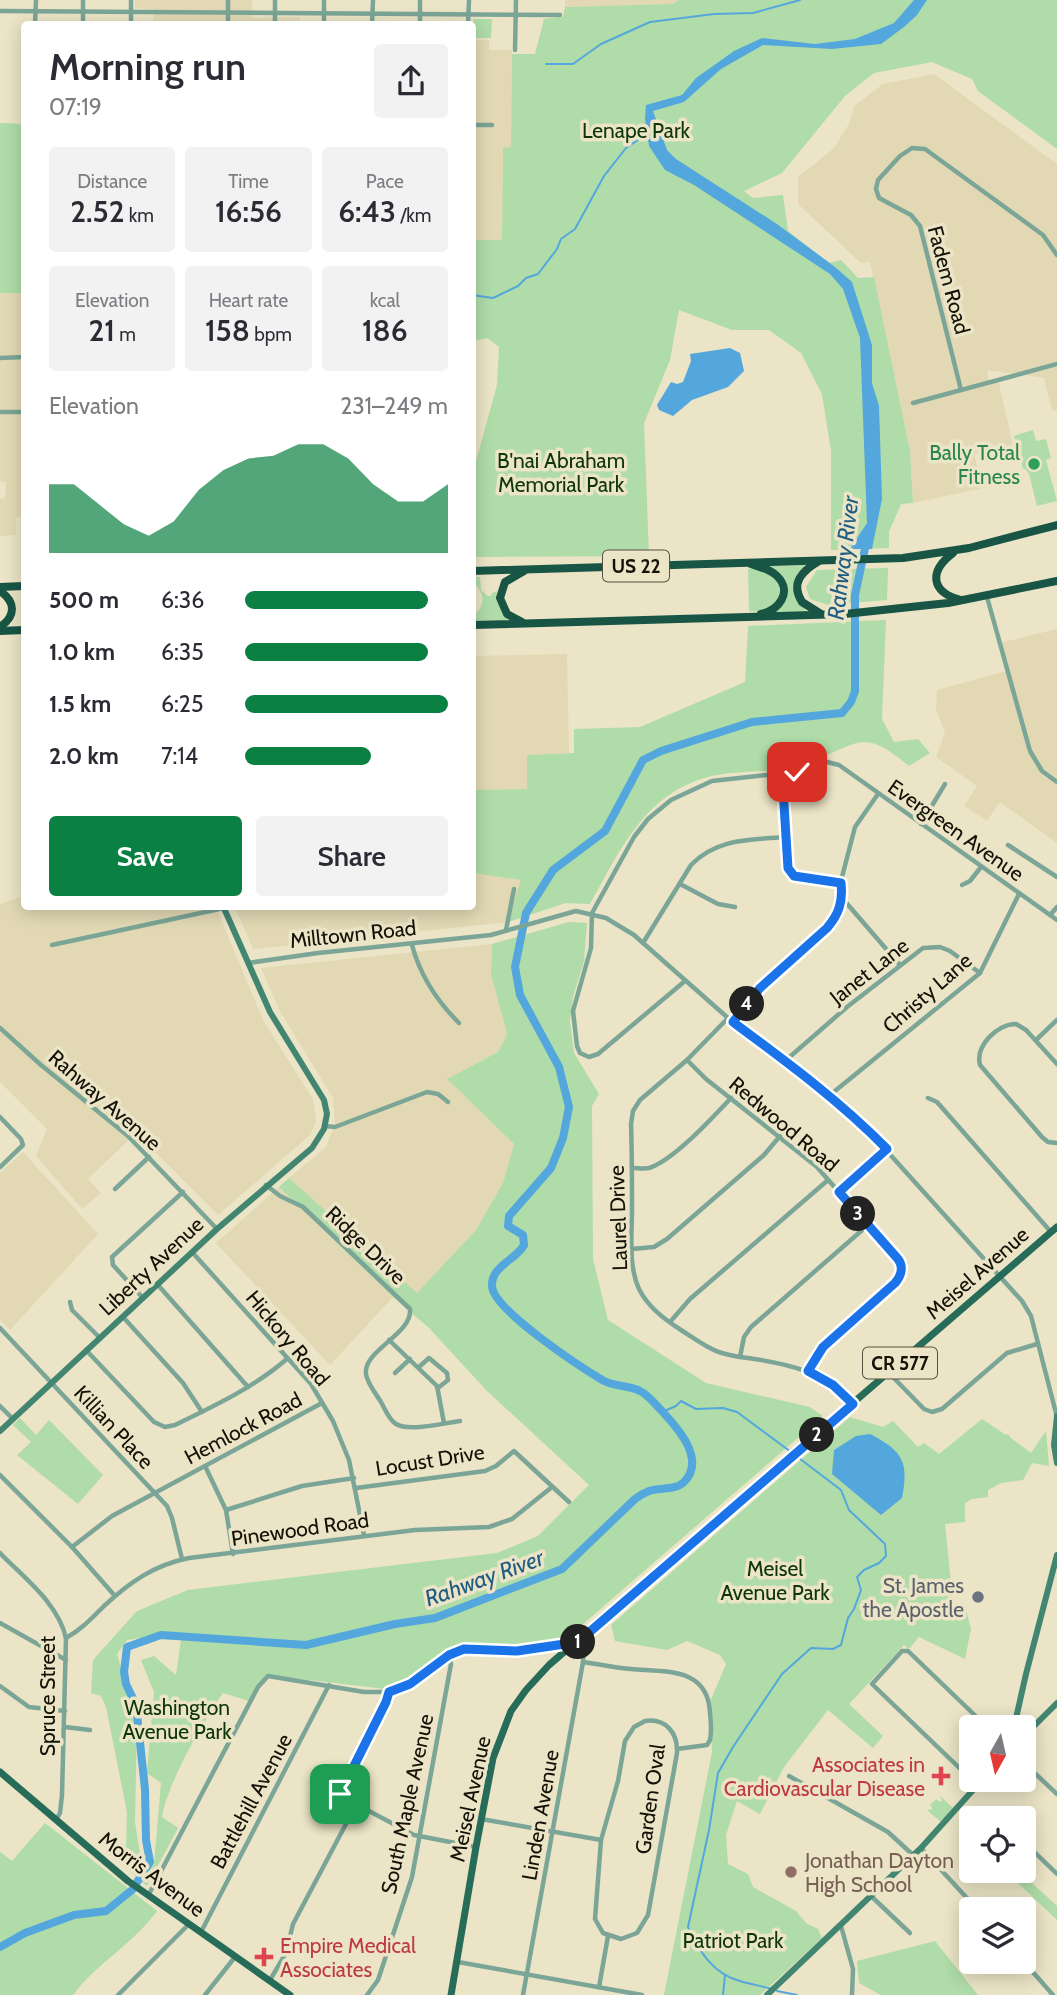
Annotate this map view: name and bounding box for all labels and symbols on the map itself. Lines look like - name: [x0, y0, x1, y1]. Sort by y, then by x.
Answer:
- park label: Lenape Park: [582, 118, 691, 143]
- street label: Fadem Road: [923, 223, 975, 337]
- place label: Bally Total Fitness: [929, 440, 1020, 489]
- park label: B'nai Abraham Memorial Park: [497, 448, 625, 497]
- marker: Bally Total Fitness: [1026, 456, 1042, 472]
- water label: Rahway River: [822, 494, 865, 622]
- road number: US 22: [603, 551, 669, 582]
- pin: [767, 742, 827, 802]
- street label: Evergreen Avenue: [883, 774, 1029, 886]
- street label: Milltown Road: [289, 915, 417, 953]
- street label: Janet Lane: [824, 932, 913, 1010]
- street label: Christy Lane: [877, 947, 977, 1038]
- pin: 4: [730, 986, 764, 1021]
- street label: Rahway Avenue: [44, 1044, 166, 1156]
- street label: Redwood Road: [724, 1071, 844, 1177]
- street label: Laurel Drive: [604, 1165, 632, 1271]
- pin: 3: [840, 1196, 876, 1232]
- street label: Ridge Drive: [321, 1201, 411, 1289]
- street label: Liberty Avenue: [94, 1211, 208, 1321]
- street label: Meisel Avenue: [921, 1222, 1034, 1324]
- street label: Hickory Road: [241, 1285, 335, 1391]
- road number: CR 577: [863, 1348, 937, 1378]
- street label: Killian Place: [69, 1380, 159, 1474]
- street label: Hemlock Road: [180, 1387, 306, 1469]
- pin: 2: [800, 1418, 834, 1452]
- street label: Locust Drive: [374, 1439, 487, 1481]
- street label: Pinewood Road: [229, 1507, 371, 1551]
- water label: Rahway River: [421, 1543, 548, 1612]
- park label: Meisel Avenue Park: [720, 1556, 830, 1605]
- place label: St. James the Apostle: [863, 1573, 964, 1622]
- marker: St. James the Apostle: [970, 1589, 986, 1605]
- pin: 1: [560, 1624, 596, 1660]
- street label: Spruce Street: [35, 1636, 60, 1756]
- park label: Washington Avenue Park: [122, 1695, 232, 1744]
- street label: South Maple Avenue: [376, 1711, 438, 1896]
- north arrow: [959, 1715, 1036, 1792]
- street label: Battlehill Avenue: [205, 1729, 297, 1873]
- street label: Meisel Avenue: [444, 1734, 496, 1864]
- street label: Garden Oval: [630, 1742, 670, 1856]
- street label: Linden Avenue: [516, 1748, 564, 1882]
- place label: Associates in Cardiovascular Disease: [724, 1752, 925, 1801]
- pin: [310, 1764, 370, 1824]
- marker: Associates in Cardiovascular Disease: [931, 1766, 951, 1786]
- street label: Morris Avenue: [94, 1826, 210, 1922]
- place label: Jonathan Dayton High School: [804, 1848, 954, 1897]
- marker: Jonathan Dayton High School: [783, 1864, 799, 1880]
- park label: Patriot Park: [683, 1928, 784, 1953]
- place label: Empire Medical Associates: [280, 1933, 416, 1982]
- marker: Empire Medical Associates: [254, 1947, 274, 1967]

